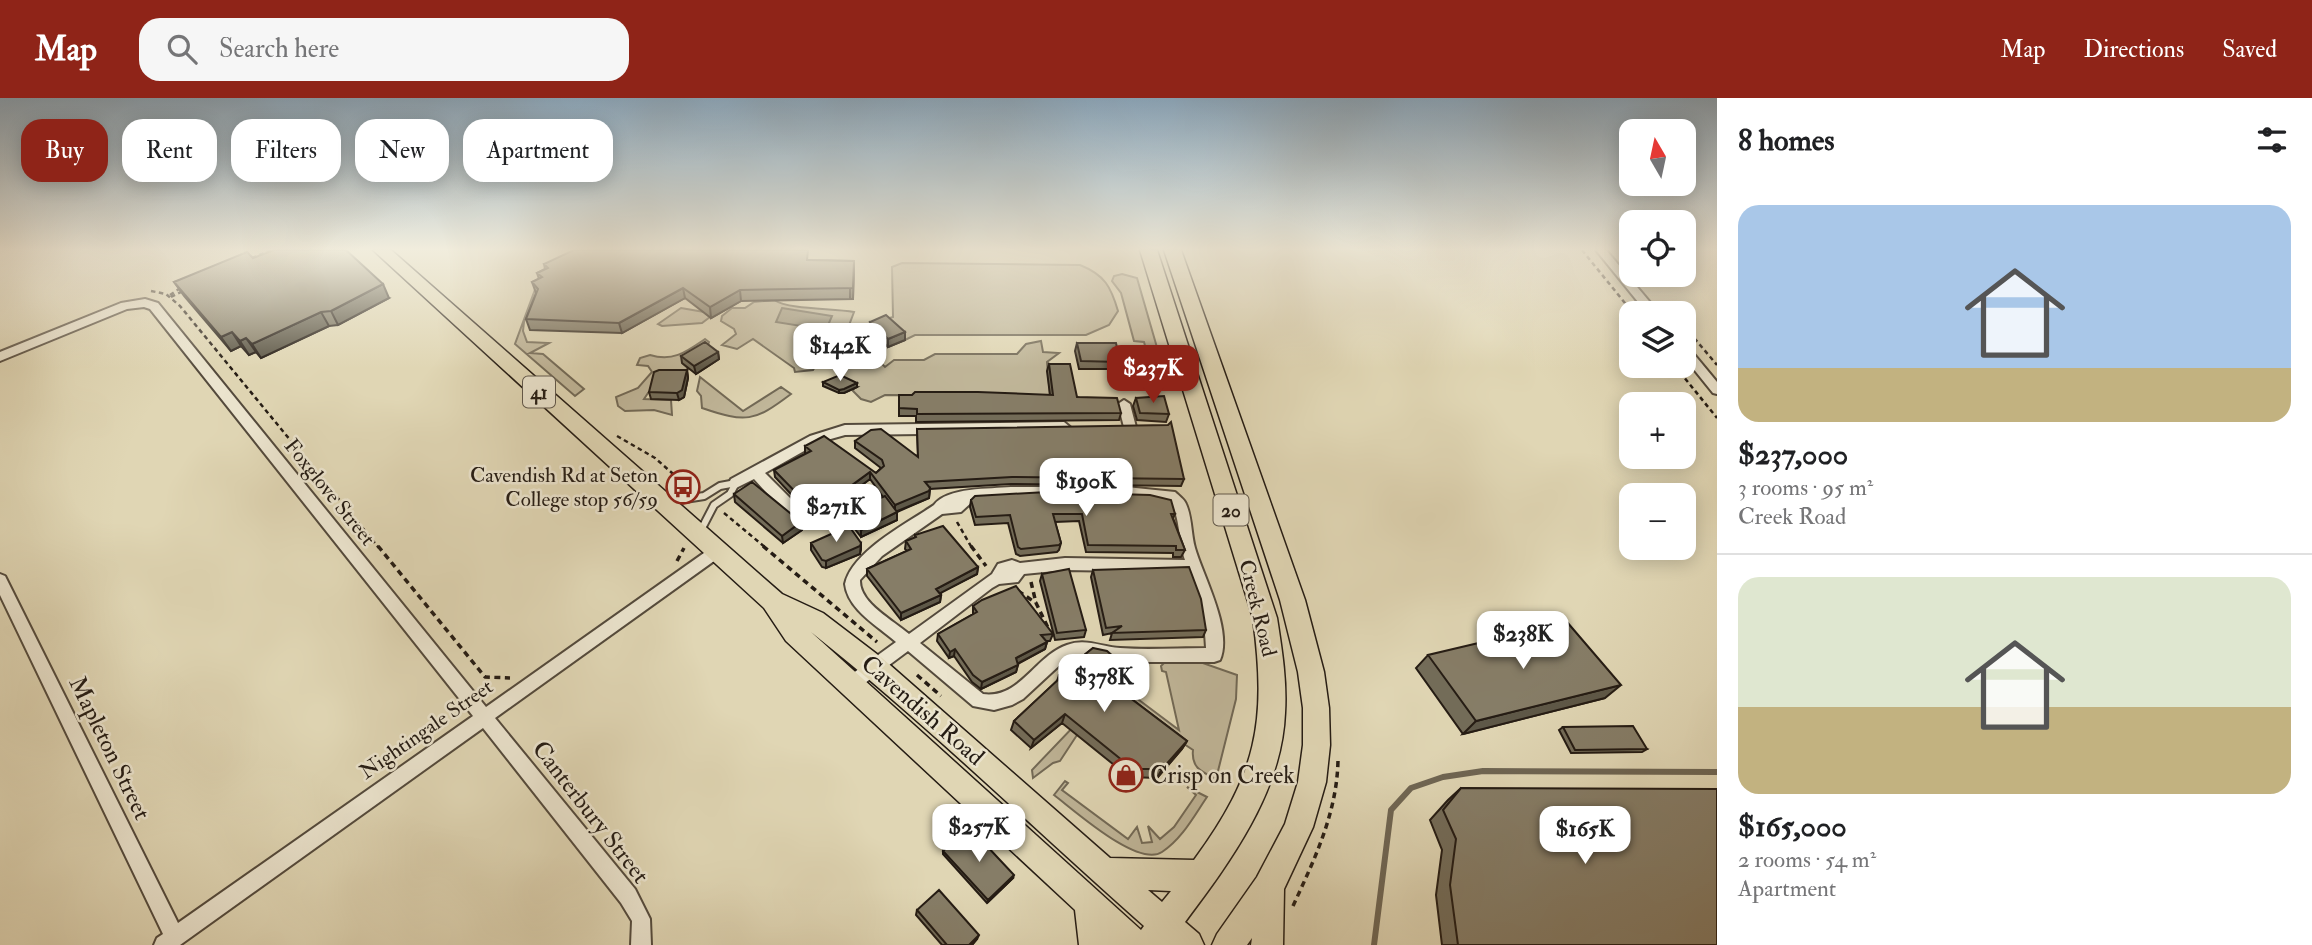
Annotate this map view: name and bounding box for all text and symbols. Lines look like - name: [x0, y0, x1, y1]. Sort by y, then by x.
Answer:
- search box: [139, 18, 629, 81]
- text: Map: [35, 29, 97, 70]
- icon: search: [163, 30, 201, 68]
- text: Search here: [219, 33, 339, 65]
- text: Map: [2000, 34, 2045, 65]
- text: Directions: [2083, 34, 2184, 65]
- text: Saved: [2222, 34, 2277, 65]
- chip: Buy: [21, 119, 108, 182]
- chip: Rent: [122, 119, 217, 182]
- chip: Filters: [231, 119, 341, 182]
- chip: New: [355, 119, 449, 182]
- chip: Apartment: [463, 119, 613, 182]
- north arrow: [1619, 119, 1696, 196]
- map controls: [1619, 119, 1696, 560]
- icon: filters: [2253, 121, 2291, 159]
- text: 8 homes: [1738, 122, 1835, 159]
- button: locate: [1619, 210, 1696, 287]
- icon: home: [1952, 250, 2078, 376]
- button: layers: [1619, 301, 1696, 378]
- pin: $142K: [791, 324, 889, 383]
- text: $142K: [809, 331, 871, 360]
- pin: $237K: [1104, 345, 1202, 405]
- text: $237K: [1123, 353, 1183, 382]
- road number: 41: [523, 376, 555, 408]
- button: +: [1619, 392, 1696, 469]
- street label: Foxglove Street: [278, 433, 381, 552]
- text: $237,000: [1738, 436, 1848, 473]
- pin: $190K: [1037, 458, 1135, 518]
- place label: Cavendish Rd at Seton College stop 56/59: [470, 462, 658, 513]
- text: $190K: [1056, 466, 1116, 495]
- bus stop icon: Cavendish Rd at Seton College stop 56/59: [664, 468, 702, 506]
- text: 3 rooms · 95 m²: [1738, 473, 1873, 502]
- button: −: [1619, 483, 1696, 560]
- pin: $271K: [787, 484, 885, 544]
- text: $271K: [806, 492, 866, 521]
- road number: 20: [1214, 494, 1248, 526]
- text: Creek Road: [1738, 502, 1846, 531]
- street label: Creek Road: [1232, 557, 1283, 660]
- pin: $238K: [1474, 612, 1572, 671]
- text: $238K: [1493, 619, 1553, 648]
- icon: home: [1952, 622, 2078, 748]
- street label: Cavendish Road: [855, 648, 991, 773]
- pin: $378K: [1055, 654, 1153, 714]
- text: $378K: [1074, 662, 1134, 691]
- street label: Mapleton Street: [62, 672, 158, 825]
- street label: Nightingale Street: [354, 673, 498, 785]
- street label: Canterbury Street: [525, 735, 656, 890]
- shop icon: Crisp on Creek: [1107, 756, 1145, 794]
- place label: Crisp on Creek: [1150, 760, 1295, 791]
- pin: $257K: [930, 804, 1028, 864]
- pin: $165K: [1536, 806, 1634, 866]
- text: $165,000: [1738, 808, 1847, 845]
- text: $257K: [948, 812, 1010, 841]
- text: $165K: [1556, 814, 1614, 843]
- text: 2 rooms · 54 m²: [1738, 845, 1876, 874]
- text: Apartment: [1738, 874, 1836, 903]

